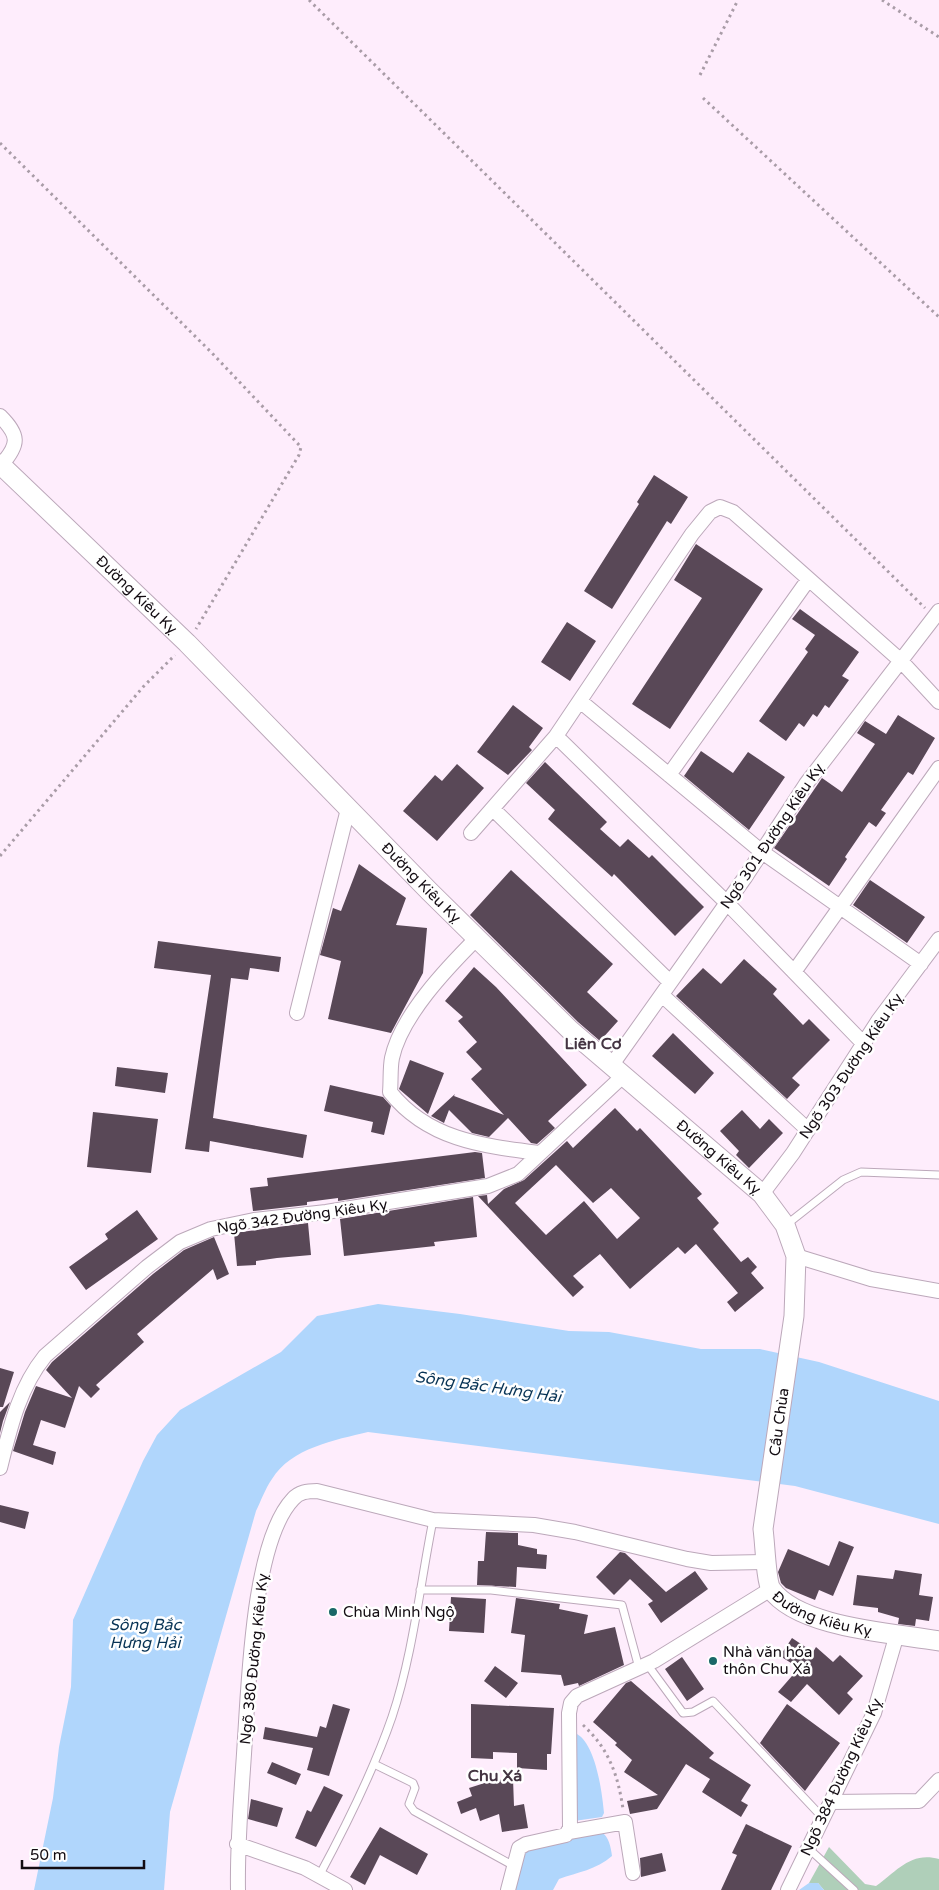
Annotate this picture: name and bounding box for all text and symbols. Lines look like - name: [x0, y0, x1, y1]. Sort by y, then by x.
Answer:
- street label: Đường Kiêu Kỵ: [92, 552, 181, 638]
- street label: Ngõ 301 Đường Kiêu Kỵ: [716, 760, 828, 912]
- street label: Đường Kiêu Kỵ: [378, 839, 465, 927]
- street label: Ngõ 303 Đường Kiêu Kỵ: [795, 990, 907, 1142]
- district label: Liên Cơ: [565, 1034, 622, 1054]
- street label: Đường Kiêu Kỵ: [673, 1116, 765, 1198]
- street label: Ngõ 342 Đường Kiêu Kỵ: [216, 1195, 388, 1237]
- water label: Sông Bắc Hưng Hải: [414, 1367, 564, 1407]
- street label: Cầu Chùa: [765, 1387, 793, 1457]
- street label: Ngõ 380 Đường Kiêu Kỵ: [236, 1573, 272, 1745]
- street label: Đường Kiêu Kỵ: [768, 1587, 873, 1640]
- place label: Chùa Minh Ngộ: [343, 1603, 455, 1621]
- marker: Chùa Minh Ngộ: [327, 1606, 339, 1618]
- water label: Sông Bắc Hưng Hải: [109, 1615, 183, 1653]
- place label: Nhà văn hóa thôn Chu Xá: [723, 1643, 812, 1678]
- marker: Nhà văn hóa thôn Chu Xá: [707, 1655, 719, 1667]
- street label: Ngõ 384 Đường Kiêu Kỵ: [796, 1695, 886, 1859]
- district label: Chu Xá: [468, 1766, 522, 1786]
- scale bar: [22, 1838, 145, 1870]
- text: 50 m: [30, 1846, 67, 1864]

